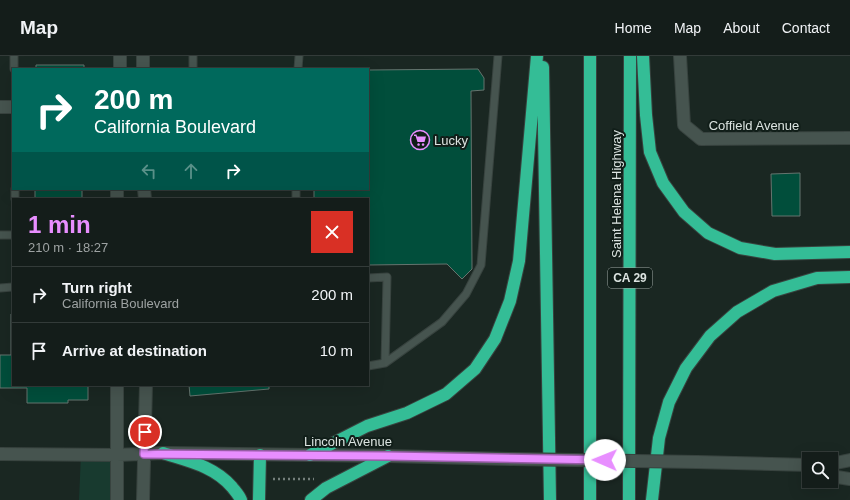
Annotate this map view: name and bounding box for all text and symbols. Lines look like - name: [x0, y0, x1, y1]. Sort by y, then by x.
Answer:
- text: Map: [20, 17, 58, 38]
- text: Home: [615, 20, 652, 36]
- text: Map: [674, 20, 701, 36]
- text: About: [723, 20, 760, 36]
- text: Contact: [782, 20, 830, 36]
- icon: right: [28, 84, 80, 136]
- text: 200 m: [94, 84, 173, 115]
- text: California Boulevard: [94, 117, 256, 137]
- street label: Coffield Avenue: [709, 118, 799, 133]
- supermarket icon: Lucky: [409, 129, 431, 151]
- street label: Saint Helena Highway: [609, 130, 624, 258]
- place label: Lucky: [434, 133, 468, 148]
- icon: left: [138, 160, 160, 182]
- icon: ahead: [180, 160, 202, 182]
- icon: right: [222, 160, 244, 182]
- text: 1 min: [28, 211, 91, 238]
- button: close: [311, 211, 353, 253]
- text: 210 m · 18:27: [28, 240, 108, 255]
- road number: CA 29: [608, 268, 652, 288]
- text: Turn right: [62, 279, 132, 296]
- icon: right: [28, 284, 50, 306]
- text: 200 m: [311, 286, 353, 303]
- text: California Boulevard: [62, 296, 179, 311]
- icon: arrive: [28, 340, 50, 362]
- text: Arrive at destination: [62, 342, 207, 359]
- text: 10 m: [320, 342, 353, 359]
- pin: [128, 415, 162, 449]
- icon: arrive: [134, 421, 156, 443]
- street label: Lincoln Avenue: [304, 434, 392, 449]
- position arrow: [584, 439, 626, 481]
- map controls: [802, 452, 838, 488]
- button: search: [802, 452, 838, 488]

